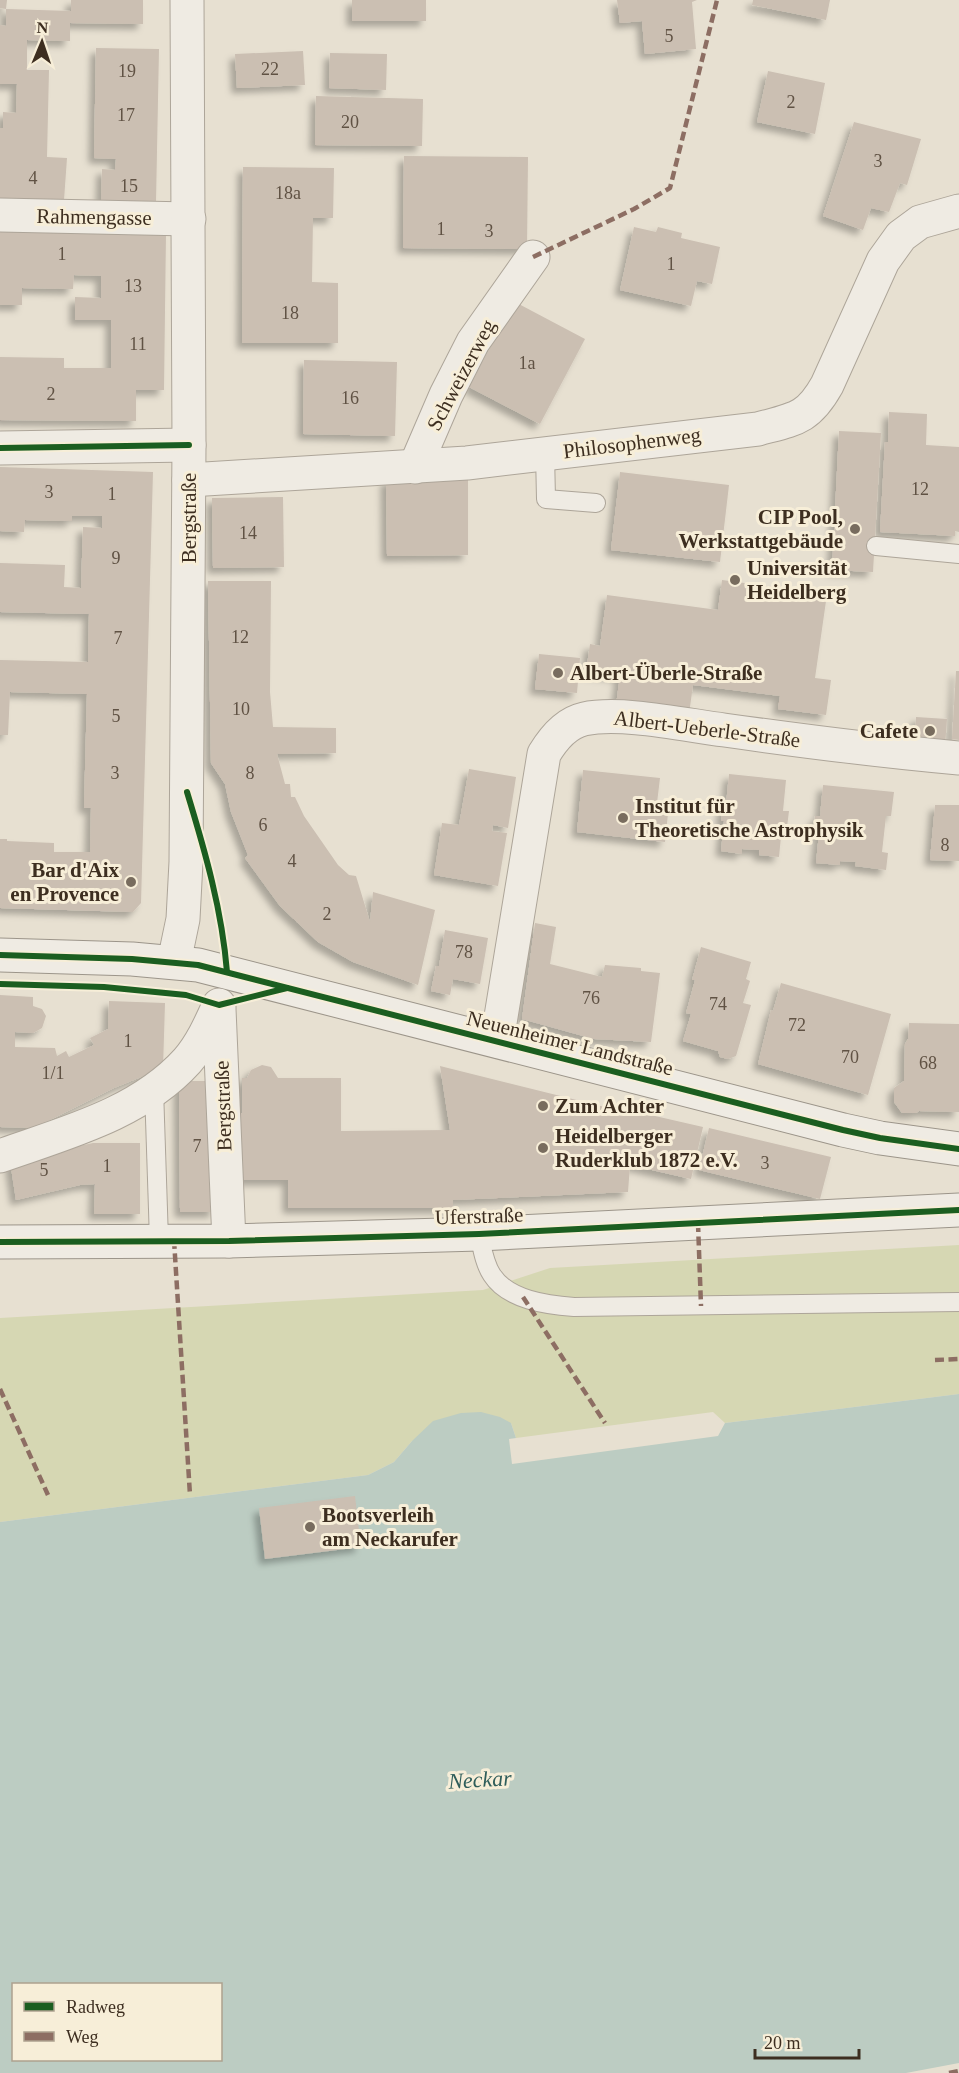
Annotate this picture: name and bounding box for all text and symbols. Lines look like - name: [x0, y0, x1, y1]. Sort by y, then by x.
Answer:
- north arrow: [12, 12, 72, 72]
- text: N: [36, 19, 49, 36]
- house number: 5: [665, 26, 674, 46]
- house number: 22: [261, 59, 279, 79]
- house number: 19: [118, 61, 136, 81]
- house number: 2: [787, 92, 796, 112]
- house number: 17: [117, 105, 135, 125]
- house number: 20: [341, 112, 359, 132]
- house number: 3: [874, 151, 883, 171]
- house number: 4: [29, 168, 38, 188]
- house number: 15: [120, 176, 138, 196]
- house number: 18a: [275, 183, 301, 203]
- street label: Rahmengasse: [36, 204, 152, 230]
- house number: 1: [437, 219, 446, 239]
- house number: 3: [485, 221, 494, 241]
- house number: 1: [58, 244, 67, 264]
- house number: 1: [667, 254, 676, 274]
- house number: 13: [124, 276, 142, 296]
- house number: 18: [281, 303, 299, 323]
- street label: Schweizerweg: [422, 315, 501, 435]
- house number: 11: [129, 334, 147, 354]
- house number: 1a: [519, 353, 536, 373]
- house number: 2: [47, 384, 56, 404]
- house number: 16: [341, 388, 359, 408]
- street label: Philosophenweg: [562, 423, 703, 463]
- street label: Bergstraße: [177, 473, 201, 563]
- house number: 12: [911, 479, 929, 499]
- house number: 3: [45, 482, 54, 502]
- house number: 1: [108, 484, 117, 504]
- place label: CIP Pool, Werkstattgebäude: [679, 505, 843, 553]
- marker: CIP Pool, Werkstattgebäude: [848, 522, 862, 536]
- house number: 14: [239, 523, 257, 543]
- house number: 9: [112, 548, 121, 568]
- place label: Universität Heidelberg: [747, 556, 847, 604]
- marker: Universität Heidelberg: [728, 573, 742, 587]
- house number: 12: [231, 627, 249, 647]
- house number: 7: [114, 628, 123, 648]
- place label: Albert-Überle-Straße: [570, 661, 762, 685]
- marker: Albert-Überle-Straße: [551, 666, 565, 680]
- house number: 10: [232, 699, 250, 719]
- house number: 5: [112, 706, 121, 726]
- street label: Albert-Ueberle-Straße: [612, 706, 802, 752]
- place label: Cafete: [860, 719, 918, 743]
- marker: Cafete: [923, 724, 937, 738]
- house number: 3: [111, 763, 120, 783]
- house number: 8: [246, 763, 255, 783]
- place label: Institut für Theoretische Astrophysik: [635, 794, 864, 842]
- marker: Institut für Theoretische Astrophysik: [616, 811, 630, 825]
- house number: 6: [259, 815, 268, 835]
- house number: 8: [941, 835, 950, 855]
- house number: 4: [288, 851, 297, 871]
- place label: Bar d'Aix en Provence: [10, 858, 119, 906]
- marker: Bar d'Aix en Provence: [124, 875, 138, 889]
- house number: 2: [323, 904, 332, 924]
- house number: 78: [455, 942, 473, 962]
- house number: 76: [582, 988, 600, 1008]
- house number: 74: [709, 994, 727, 1014]
- street label: Neuenheimer Landstraße: [464, 1006, 676, 1080]
- house number: 72: [788, 1015, 806, 1035]
- house number: 1: [124, 1031, 133, 1051]
- house number: 70: [841, 1047, 859, 1067]
- house number: 68: [919, 1053, 937, 1073]
- street label: Bergstraße: [209, 1060, 237, 1152]
- house number: 1/1: [41, 1063, 65, 1083]
- place label: Zum Achter: [555, 1094, 664, 1118]
- marker: Zum Achter: [536, 1099, 550, 1113]
- place label: Heidelberger Ruderklub 1872 e.V.: [555, 1124, 738, 1172]
- house number: 7: [193, 1136, 202, 1156]
- marker: Heidelberger Ruderklub 1872 e.V.: [536, 1141, 550, 1155]
- house number: 3: [761, 1153, 770, 1173]
- house number: 1: [103, 1156, 112, 1176]
- house number: 5: [40, 1160, 49, 1180]
- street label: Uferstraße: [434, 1202, 524, 1230]
- place label: Bootsverleih am Neckarufer: [322, 1503, 458, 1551]
- marker: Bootsverleih am Neckarufer: [303, 1520, 317, 1534]
- water label: Neckar: [447, 1765, 513, 1794]
- legend: [12, 1983, 222, 2061]
- text: Radweg: [66, 1997, 125, 2017]
- scale bar: [755, 2022, 858, 2060]
- text: Weg: [66, 2027, 99, 2047]
- text: 20 m: [764, 2033, 801, 2053]

